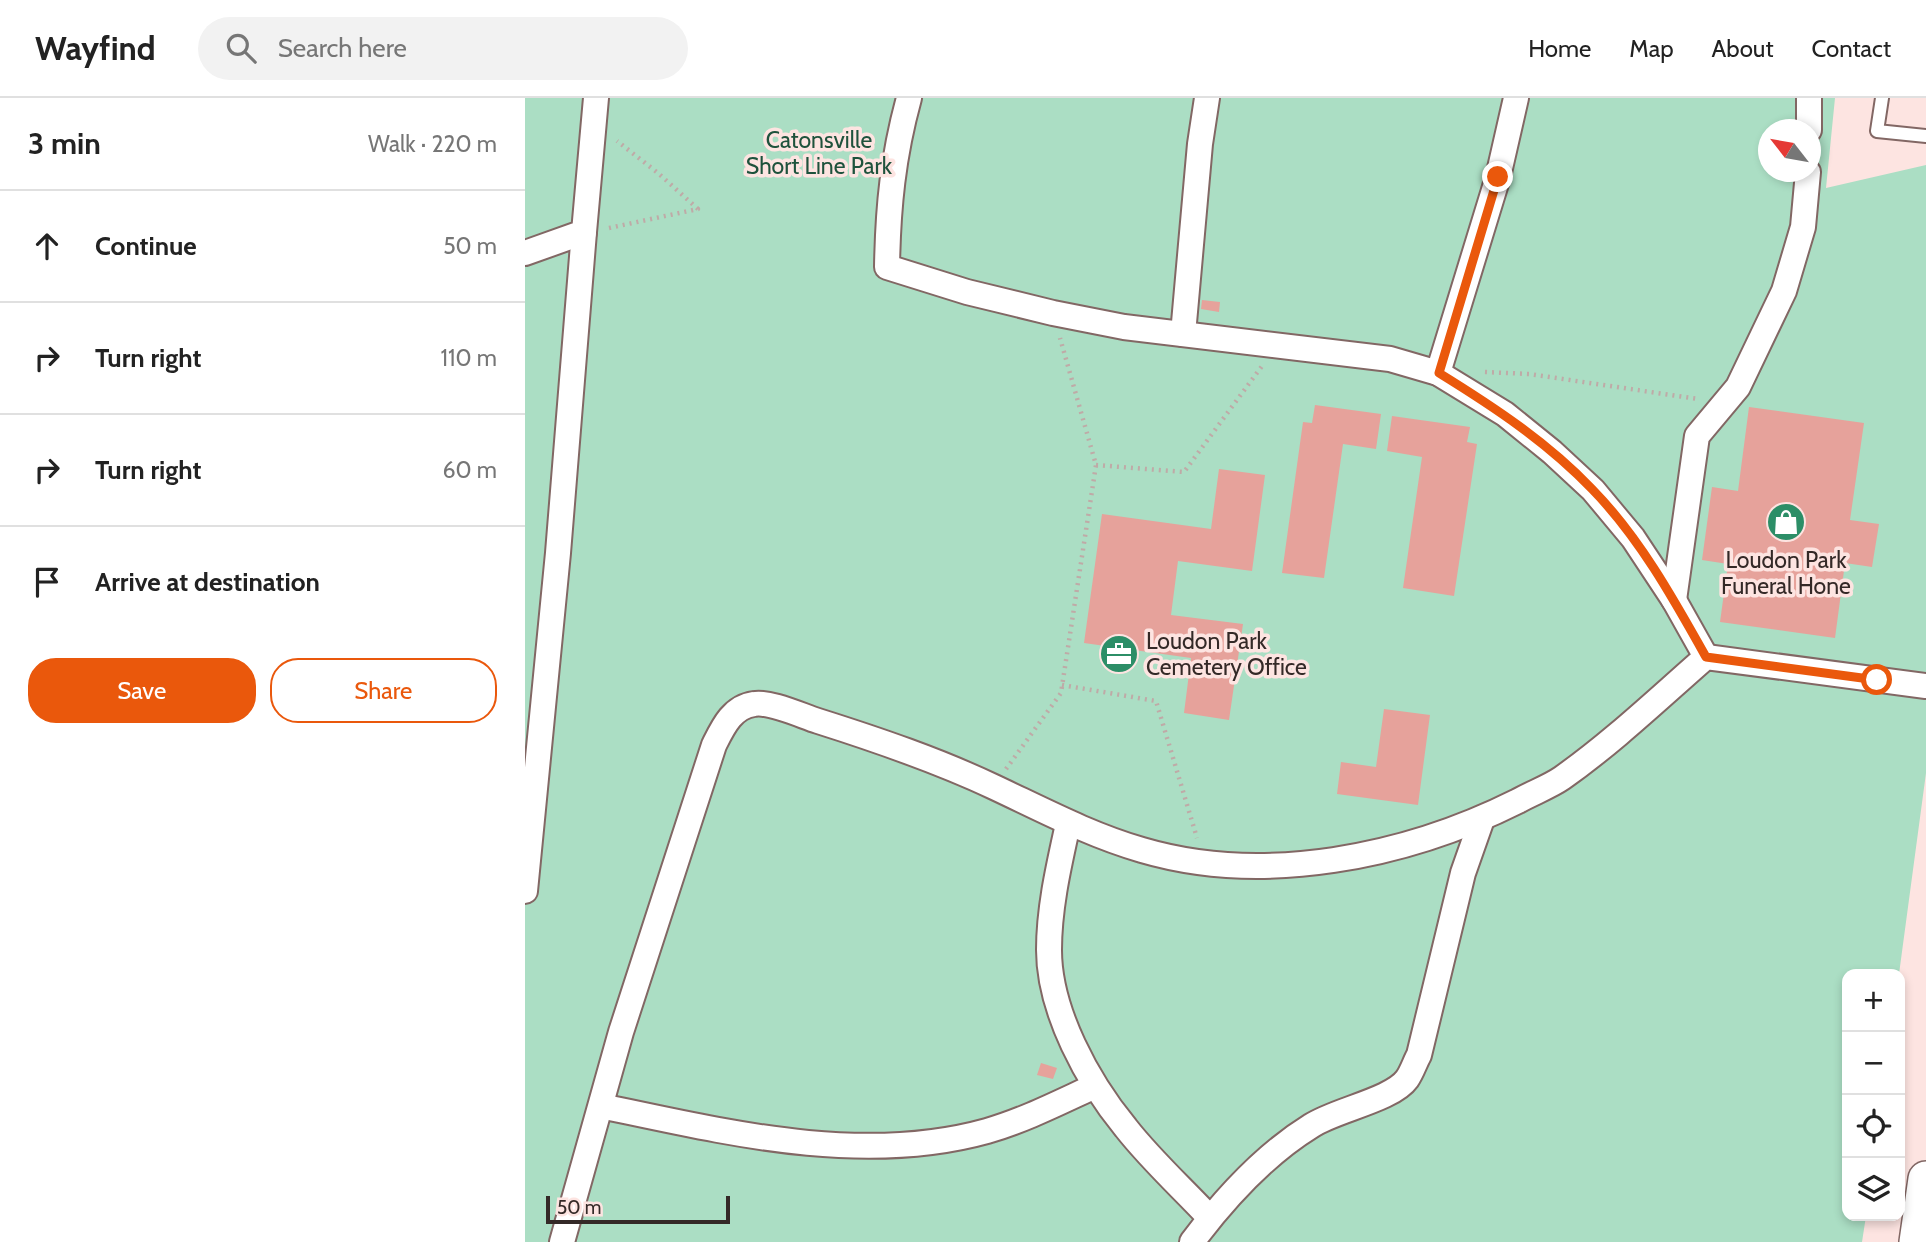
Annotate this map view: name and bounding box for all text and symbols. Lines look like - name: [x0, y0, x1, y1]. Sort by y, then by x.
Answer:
- search box: [198, 17, 688, 80]
- text: Wayfind: [35, 28, 156, 68]
- icon: search: [222, 29, 260, 67]
- text: Search here: [278, 32, 407, 64]
- text: Home: [1528, 34, 1591, 63]
- text: Map: [1629, 34, 1674, 63]
- text: About: [1712, 34, 1774, 63]
- text: Contact: [1812, 34, 1891, 63]
- north arrow: [1758, 119, 1821, 182]
- text: 3 min: [28, 125, 101, 162]
- park label: Catonsville Short Line Park: [746, 126, 893, 180]
- text: Walk · 220 m: [368, 130, 497, 158]
- route end: [1482, 161, 1513, 192]
- icon: ahead: [28, 227, 66, 265]
- text: Continue: [95, 230, 197, 262]
- text: 50 m: [443, 232, 497, 260]
- icon: right: [28, 339, 66, 377]
- text: Turn right: [95, 342, 201, 374]
- text: 110 m: [441, 344, 497, 372]
- icon: right: [28, 451, 66, 489]
- text: Turn right: [95, 454, 201, 486]
- text: 60 m: [443, 456, 497, 484]
- shop icon: Loudon Park Funeral Hone: [1765, 501, 1807, 543]
- place label: Loudon Park Funeral Hone: [1721, 546, 1851, 600]
- icon: arrive: [28, 563, 66, 601]
- text: Arrive at destination: [95, 566, 320, 598]
- place label: Loudon Park Cemetery Office: [1146, 627, 1307, 681]
- office icon: Loudon Park Cemetery Office: [1098, 633, 1140, 675]
- button: Save: [28, 658, 256, 723]
- button: Share: [270, 658, 497, 723]
- route start: [1861, 664, 1892, 695]
- map controls: [1842, 969, 1905, 1221]
- button: +: [1842, 969, 1905, 1032]
- button: −: [1842, 1032, 1905, 1095]
- button: locate: [1842, 1095, 1905, 1158]
- button: layers: [1842, 1158, 1905, 1221]
- scale bar: [546, 1193, 730, 1225]
- text: 50 m: [557, 1196, 601, 1219]

